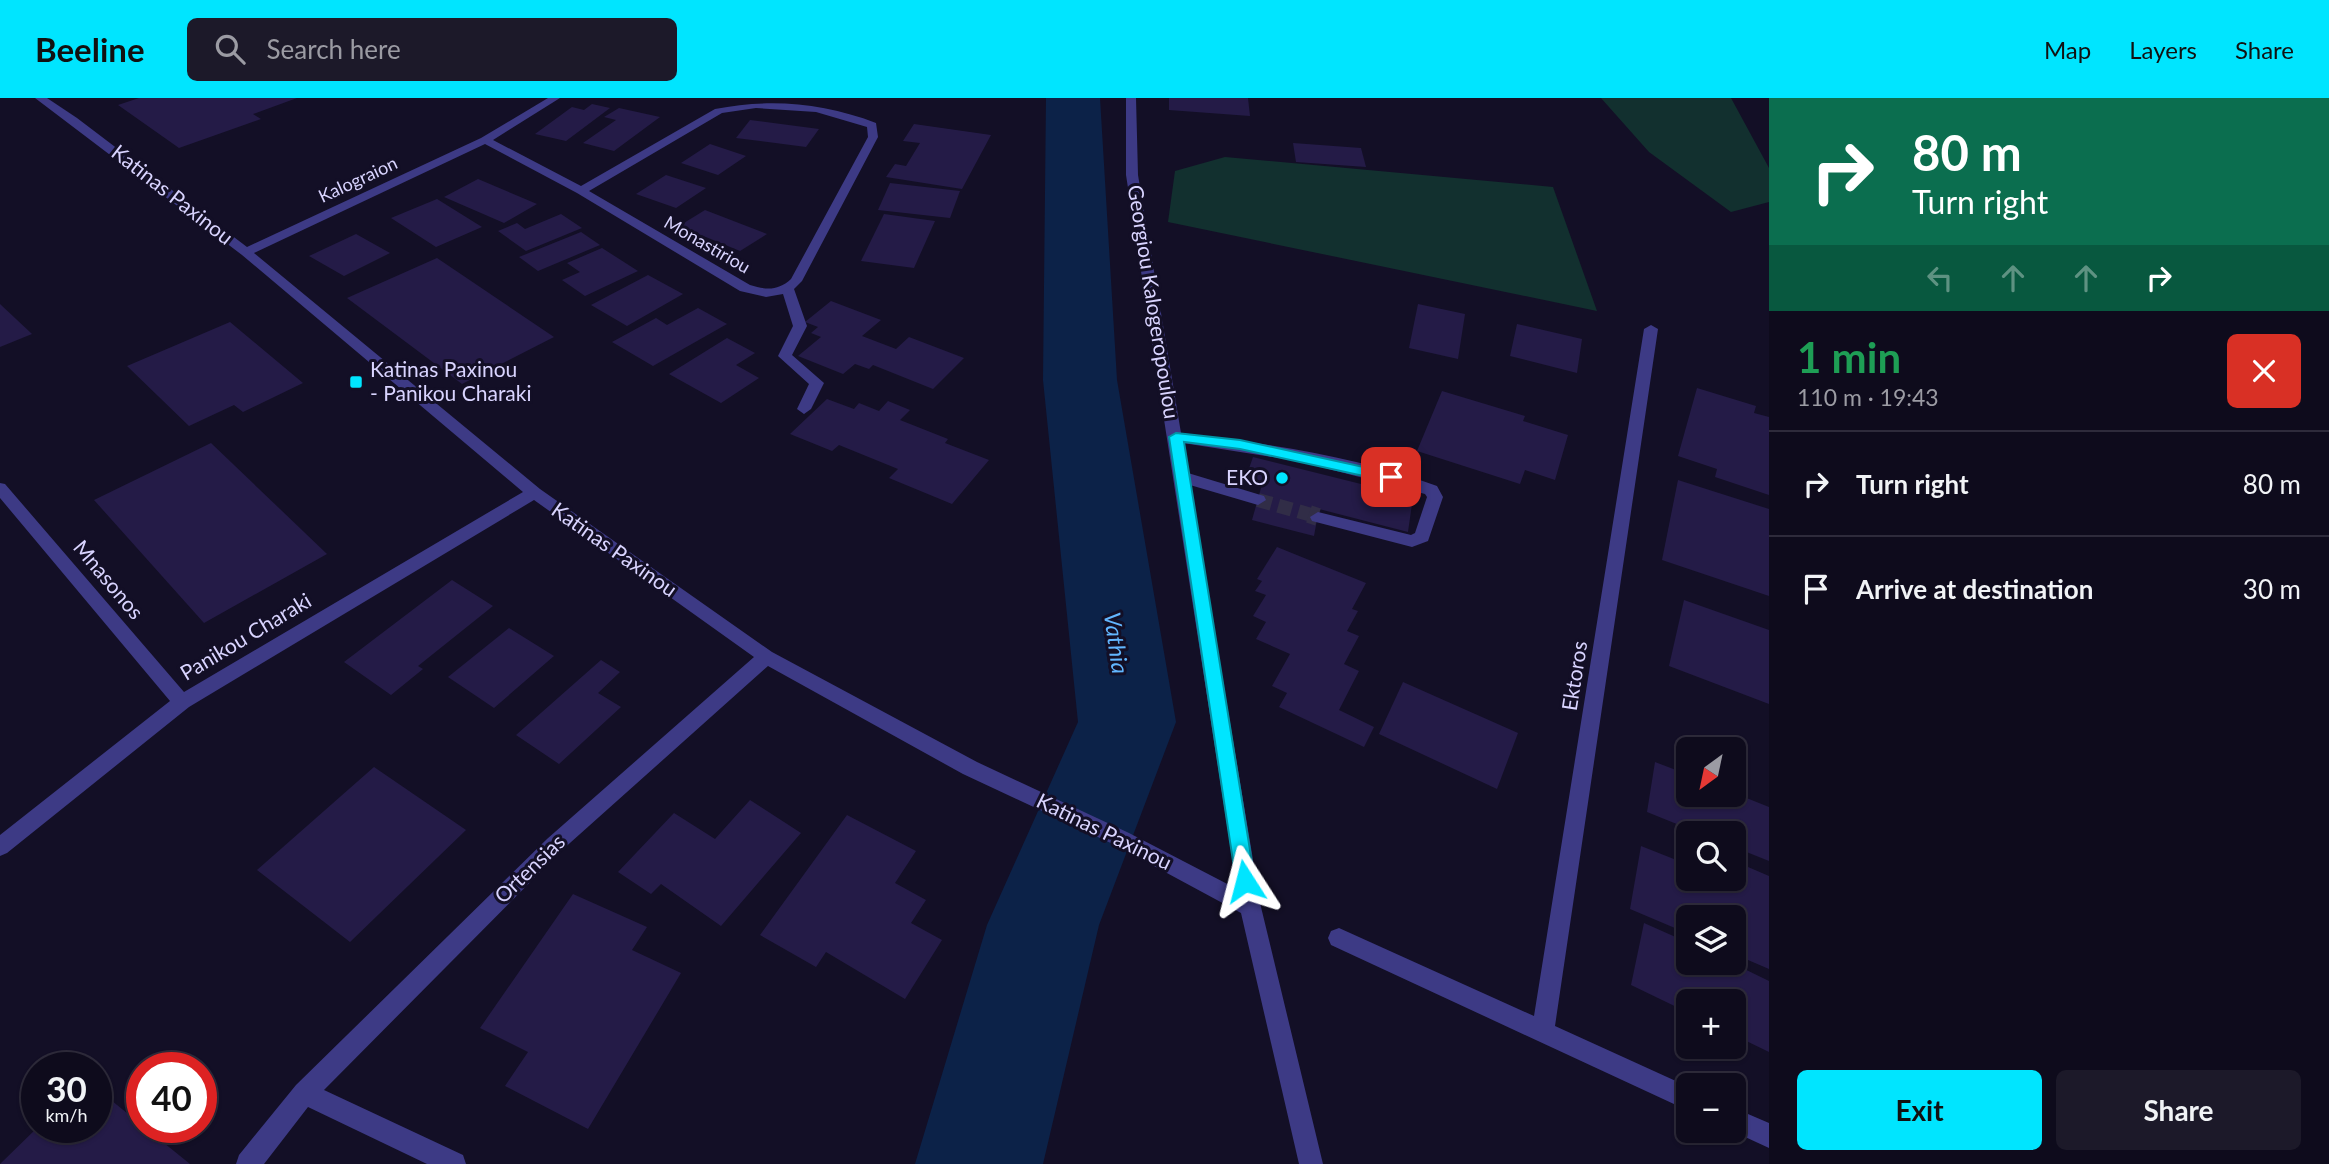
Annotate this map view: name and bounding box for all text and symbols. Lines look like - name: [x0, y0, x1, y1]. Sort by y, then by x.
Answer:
- search box: [187, 18, 677, 81]
- text: Beeline: [35, 29, 145, 69]
- icon: search: [211, 30, 249, 68]
- text: Search here: [267, 33, 401, 65]
- text: Map: [2044, 35, 2091, 64]
- text: Layers: [2129, 35, 2197, 64]
- text: Share: [2235, 35, 2294, 64]
- text: 80 m: [1912, 123, 2022, 181]
- icon: right: [1797, 126, 1888, 217]
- street label: Katinas Paxinou: [107, 139, 239, 249]
- street label: Kalograion: [315, 151, 401, 207]
- text: Turn right: [1912, 182, 2048, 221]
- street label: Georgiou Kalogeropoulou: [1124, 183, 1185, 421]
- street label: Monastiriou: [661, 211, 754, 278]
- icon: left: [1921, 259, 1959, 297]
- icon: ahead: [1994, 259, 2032, 297]
- icon: ahead: [2067, 259, 2105, 297]
- icon: right: [2140, 259, 2178, 297]
- text: 1 min: [1797, 332, 1901, 382]
- button: close: [2227, 334, 2301, 408]
- place label: Katinas Paxinou - Panikou Charaki: [370, 356, 532, 405]
- marker: Katinas Paxinou - Panikou Charaki: [348, 374, 364, 390]
- text: 110 m · 19:43: [1797, 383, 1939, 411]
- pin: [1361, 447, 1421, 507]
- icon: arrive: [1372, 458, 1410, 496]
- place label: EKO: [1226, 464, 1268, 489]
- icon: right: [1797, 465, 1835, 503]
- text: Turn right: [1856, 468, 1969, 500]
- text: 80 m: [2243, 468, 2301, 500]
- marker: EKO: [1274, 470, 1290, 486]
- street label: Katinas Paxinou: [547, 496, 682, 601]
- street label: Mnasonos: [69, 535, 149, 624]
- icon: arrive: [1797, 570, 1835, 608]
- text: Arrive at destination: [1856, 573, 2093, 605]
- text: 30 m: [2243, 573, 2301, 605]
- street label: Panikou Charaki: [175, 587, 315, 685]
- water label: Vathia: [1099, 610, 1135, 676]
- street label: Ektoros: [1556, 639, 1591, 712]
- north arrow: [1676, 737, 1746, 807]
- map controls: [1676, 737, 1746, 1143]
- street label: Katinas Paxinou: [1033, 787, 1176, 874]
- button: search: [1676, 821, 1746, 891]
- street label: Ortensias: [489, 828, 569, 908]
- position arrow: [1208, 844, 1282, 918]
- button: layers: [1676, 905, 1746, 975]
- button: +: [1676, 989, 1746, 1059]
- speed limit sign: 40: [126, 1052, 217, 1143]
- text: 30: [46, 1067, 87, 1109]
- button: Exit: [1797, 1070, 2042, 1150]
- button: Share: [2056, 1070, 2301, 1150]
- button: −: [1676, 1073, 1746, 1143]
- text: km/h: [45, 1104, 88, 1126]

